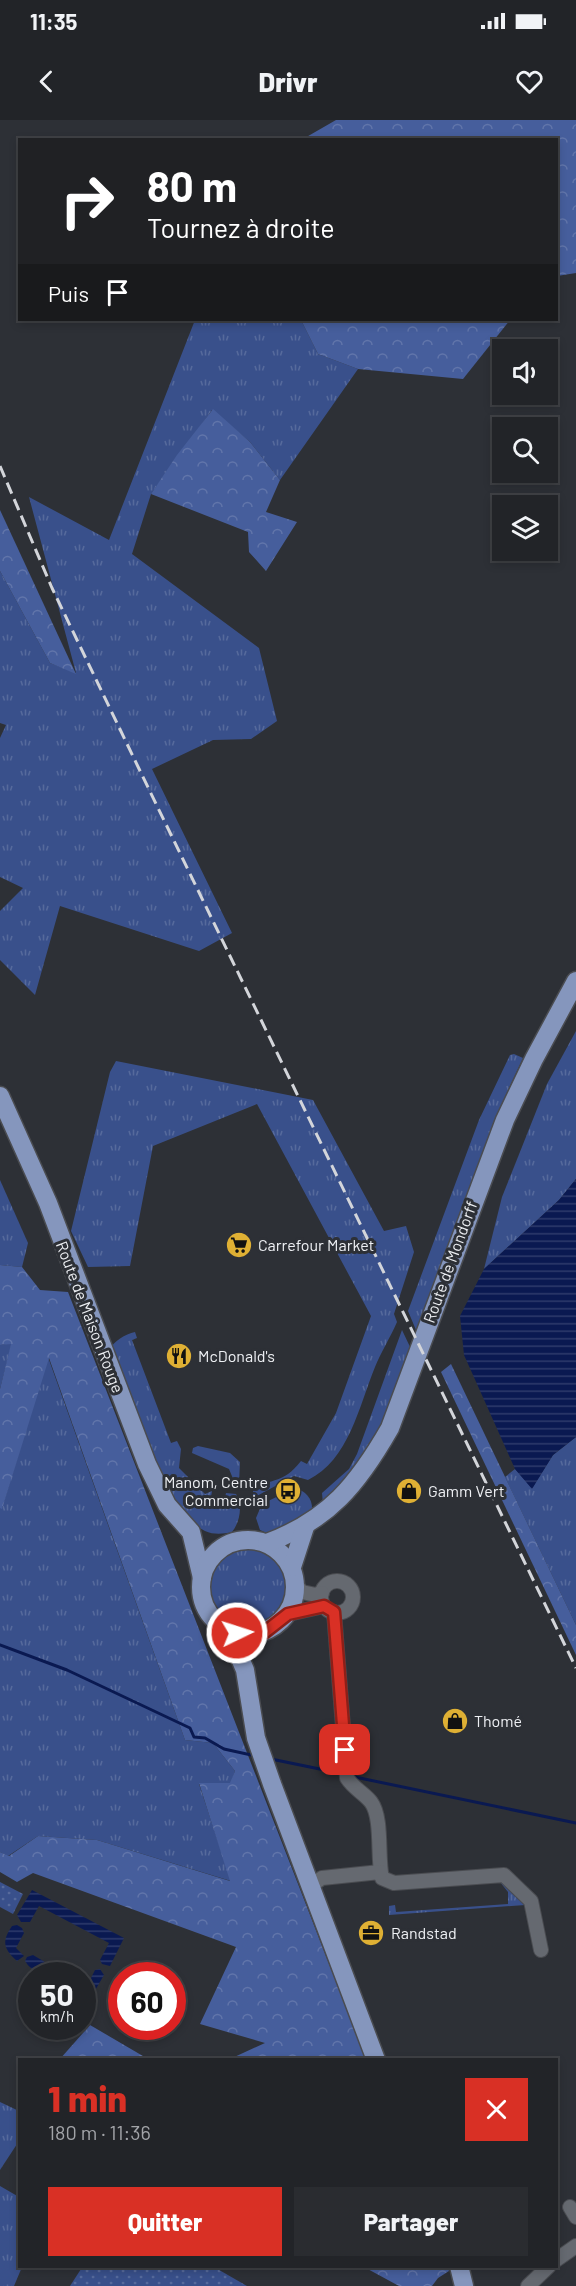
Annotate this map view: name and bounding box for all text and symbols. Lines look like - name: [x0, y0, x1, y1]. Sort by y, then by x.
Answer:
- text: 11:35: [30, 8, 77, 34]
- icon: back: [30, 65, 63, 98]
- text: Drivr: [258, 65, 318, 97]
- icon: heart: [513, 65, 546, 98]
- text: 80 m: [147, 160, 237, 210]
- icon: right: [48, 162, 126, 240]
- text: Tournez à droite: [147, 211, 335, 243]
- icon: arrive: [101, 276, 134, 309]
- text: Puis: [48, 280, 89, 306]
- map controls: [492, 339, 558, 561]
- button: sound: [492, 339, 558, 405]
- button: search: [492, 417, 558, 483]
- button: layers: [492, 495, 558, 561]
- street label: Route de Mondorff: [419, 1198, 481, 1325]
- supermarket icon: Carrefour Market: [224, 1230, 254, 1260]
- place label: Carrefour Market: [258, 1235, 374, 1254]
- street label: Route de Maison Rouge: [53, 1238, 128, 1395]
- restaurant icon: McDonald's: [164, 1341, 194, 1371]
- place label: McDonald's: [198, 1346, 275, 1365]
- place label: Manom, Centre Commercial: [164, 1472, 268, 1509]
- bus stop icon: Manom, Centre Commercial: [273, 1476, 303, 1506]
- shop icon: Gamm Vert: [394, 1476, 424, 1506]
- place label: Gamm Vert: [428, 1481, 505, 1500]
- position arrow: [205, 1601, 269, 1665]
- shop icon: Thomé: [440, 1706, 470, 1736]
- place label: Thomé: [474, 1711, 522, 1730]
- pin: [319, 1724, 370, 1775]
- icon: arrive: [328, 1733, 361, 1766]
- office icon: Randstad: [356, 1918, 386, 1948]
- place label: Randstad: [391, 1923, 457, 1942]
- speed limit sign: 60: [108, 1962, 186, 2040]
- text: 50: [40, 1976, 74, 2012]
- text: km/h: [40, 2007, 74, 2025]
- text: 1 min: [48, 2076, 127, 2119]
- button: close: [465, 2078, 528, 2141]
- text: 180 m · 11:36: [48, 2120, 151, 2144]
- button: Quitter: [48, 2187, 282, 2256]
- button: Partager: [294, 2187, 528, 2256]

